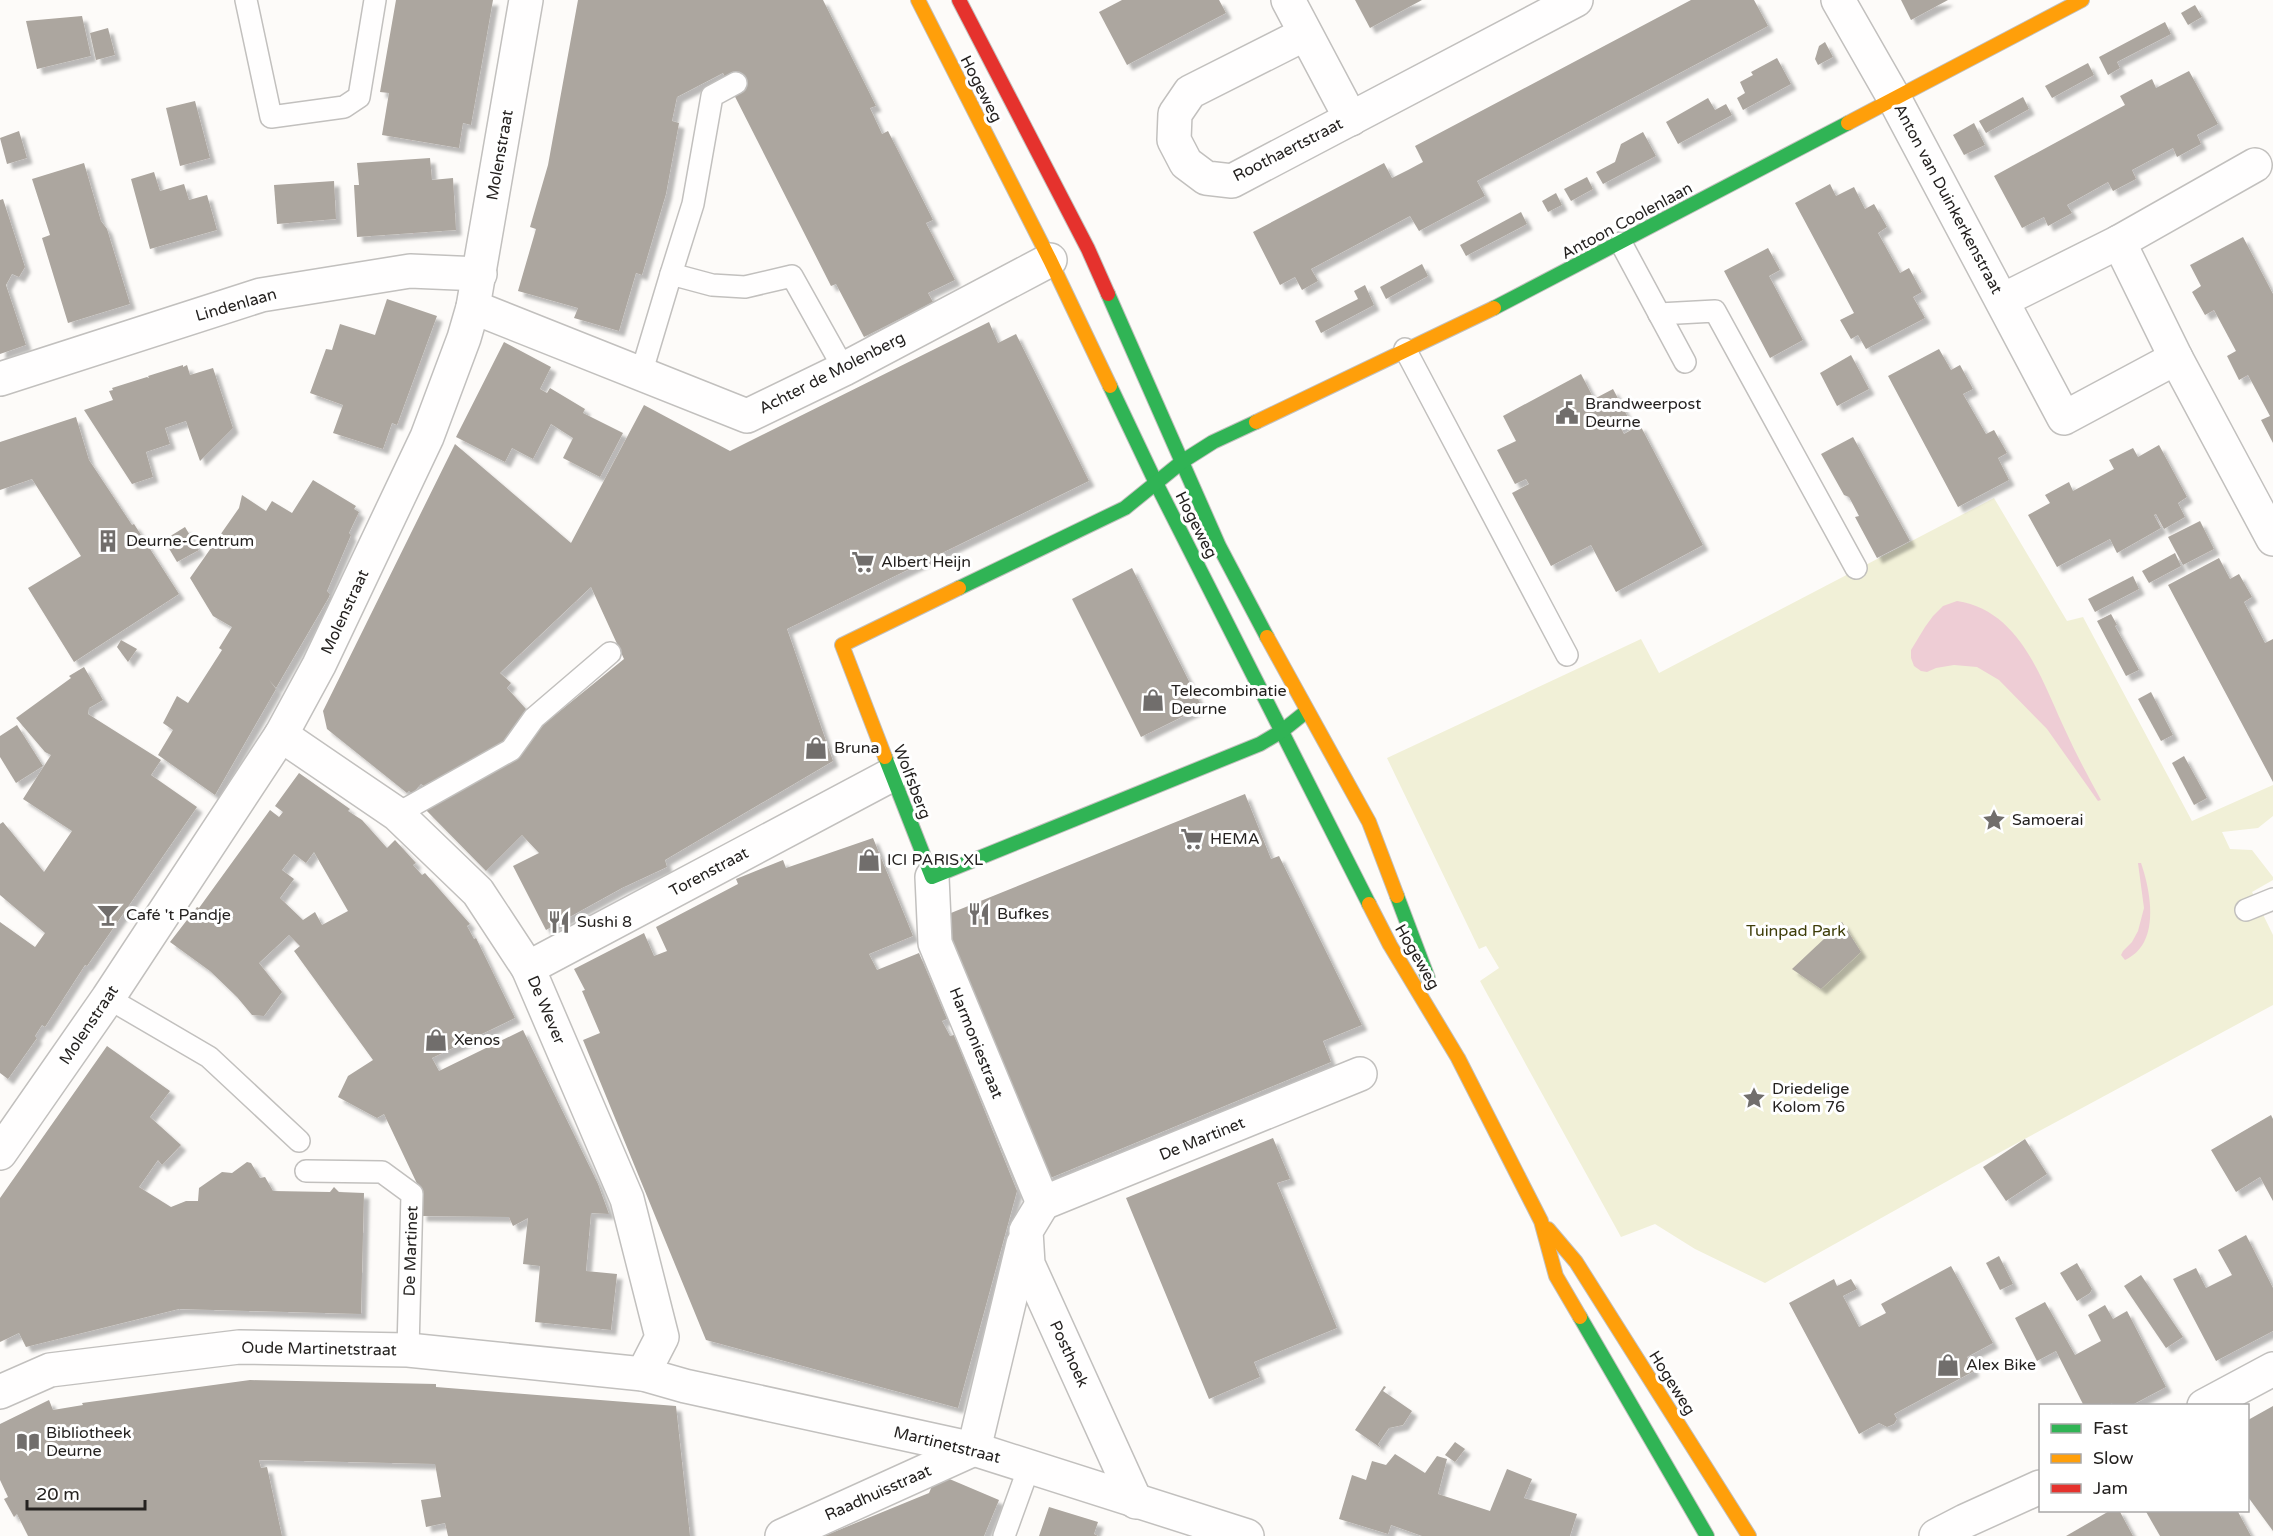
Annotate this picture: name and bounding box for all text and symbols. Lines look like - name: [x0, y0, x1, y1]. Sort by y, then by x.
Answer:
- street label: Hogeweg: [956, 52, 1006, 126]
- street label: Anton van Duinkerkenstraat: [1889, 100, 2007, 298]
- street label: Molenstraat: [482, 108, 518, 202]
- street label: Roothaertstraat: [1230, 114, 1346, 186]
- street label: Antoon Coolenlaan: [1558, 178, 1696, 264]
- street label: Lindenlaan: [193, 284, 279, 326]
- street label: Achter de Molenberg: [756, 327, 908, 419]
- place label: Brandweerpost Deurne: [1585, 394, 1701, 432]
- public building icon: Brandweerpost Deurne: [1554, 400, 1580, 426]
- street label: Hogeweg: [1171, 488, 1221, 562]
- building icon: Deurne-Centrum: [95, 528, 121, 554]
- place label: Deurne-Centrum: [126, 531, 254, 551]
- supermarket icon: Albert Heijn: [850, 549, 876, 575]
- place label: Albert Heijn: [881, 552, 971, 572]
- street label: Molenstraat: [317, 566, 373, 658]
- place label: Telecombinatie Deurne: [1171, 681, 1286, 719]
- shop icon: Telecombinatie Deurne: [1140, 687, 1166, 713]
- shop icon: Bruna: [803, 735, 829, 761]
- place label: Bruna: [834, 738, 880, 758]
- street label: Wolfsberg: [889, 742, 935, 822]
- place icon: Samoerai: [1981, 807, 2007, 833]
- place label: Samoerai: [2012, 810, 2083, 830]
- supermarket icon: HEMA: [1179, 826, 1205, 852]
- place label: HEMA: [1210, 829, 1260, 849]
- street label: Torenstraat: [666, 843, 752, 901]
- shop icon: ICI PARIS XL: [856, 847, 882, 873]
- place label: ICI PARIS XL: [887, 850, 983, 870]
- restaurant icon: Bufkes: [966, 901, 992, 927]
- bar icon: Café 't Pandje: [95, 902, 121, 928]
- place label: Bufkes: [997, 904, 1049, 924]
- place label: Café 't Pandje: [126, 905, 231, 925]
- restaurant icon: Sushi 8: [546, 909, 572, 935]
- place label: Sushi 8: [577, 912, 632, 932]
- street label: Hogeweg: [1390, 921, 1444, 993]
- park label: Tuinpad Park: [1746, 921, 1846, 941]
- street label: De Wever: [523, 973, 570, 1048]
- street label: Molenstraat: [55, 981, 123, 1069]
- street label: Harmoniestraat: [945, 984, 1007, 1102]
- shop icon: Xenos: [423, 1027, 449, 1053]
- place label: Xenos: [454, 1030, 500, 1050]
- place label: Driedelige Kolom 76: [1772, 1079, 1849, 1117]
- place icon: Driedelige Kolom 76: [1741, 1085, 1767, 1111]
- street label: De Martinet: [1156, 1113, 1248, 1165]
- street label: De Martinet: [399, 1205, 423, 1297]
- street label: Posthoek: [1045, 1317, 1093, 1391]
- street label: Oude Martinetstraat: [241, 1338, 397, 1360]
- street label: Hogeweg: [1644, 1347, 1700, 1419]
- shop icon: Alex Bike: [1935, 1352, 1961, 1378]
- place label: Alex Bike: [1966, 1355, 2036, 1375]
- legend: [2039, 1404, 2249, 1512]
- text: Fast: [2093, 1417, 2128, 1439]
- street label: Martinetstraat: [892, 1422, 1002, 1468]
- place label: Bibliotheek Deurne: [46, 1423, 132, 1461]
- library icon: Bibliotheek Deurne: [15, 1429, 41, 1455]
- text: Slow: [2093, 1447, 2134, 1469]
- street label: Raadhuisstraat: [822, 1461, 934, 1525]
- scale bar: [27, 1473, 146, 1511]
- text: Jam: [2093, 1477, 2128, 1499]
- text: 20 m: [36, 1483, 80, 1505]

